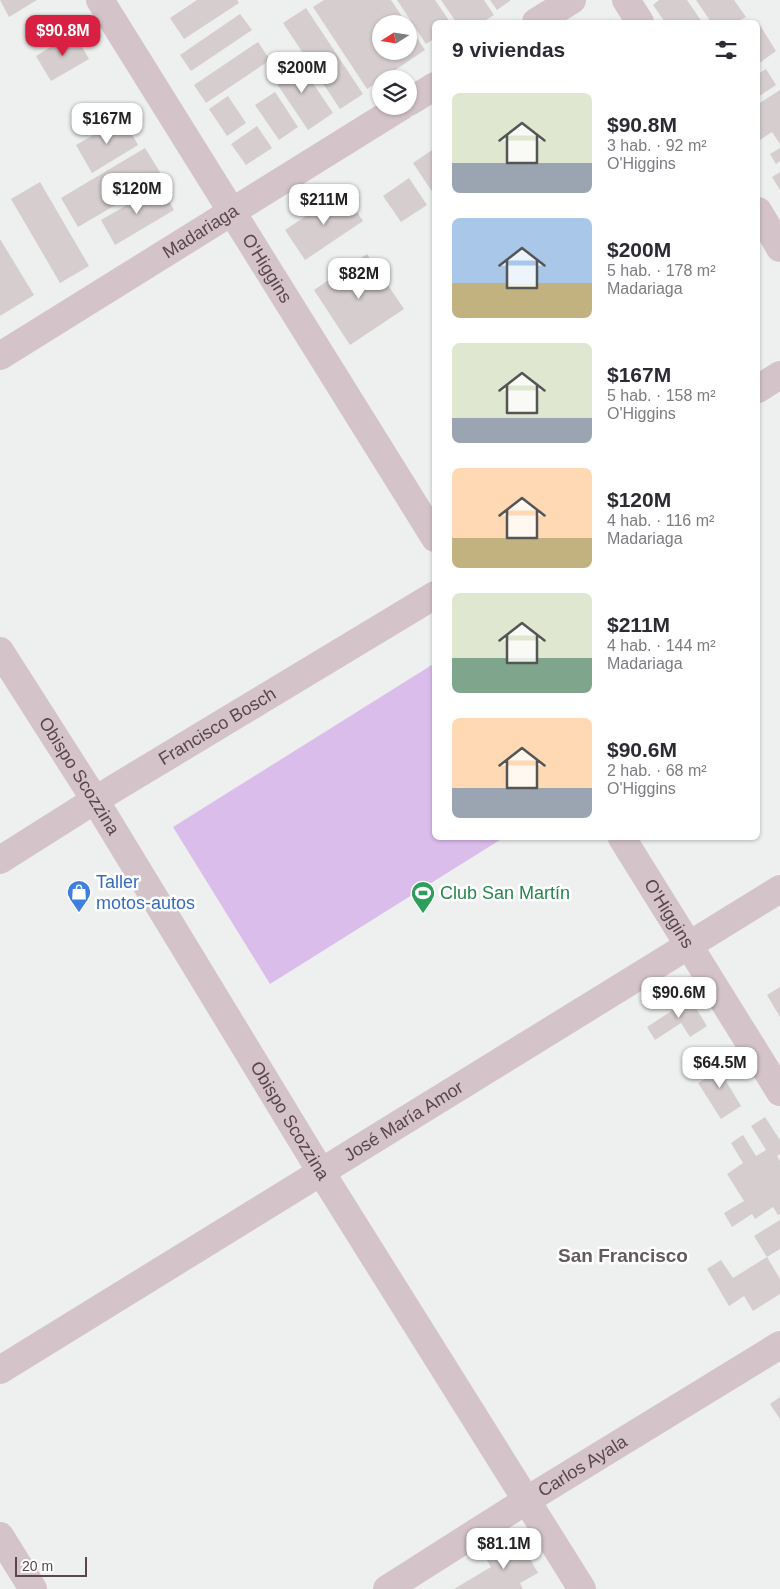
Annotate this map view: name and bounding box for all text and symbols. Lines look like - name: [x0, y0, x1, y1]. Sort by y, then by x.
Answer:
- pin: $90.8M: [22, 15, 104, 57]
- north arrow: [372, 15, 418, 60]
- map controls: [372, 15, 417, 115]
- text: $90.8M: [36, 22, 90, 39]
- icon: filters: [712, 36, 740, 64]
- text: 9 viviendas: [452, 38, 565, 61]
- pin: $200M: [267, 52, 337, 94]
- text: $200M: [278, 59, 326, 76]
- button: layers: [372, 70, 417, 115]
- pin: $167M: [72, 102, 142, 145]
- text: $167M: [83, 110, 131, 127]
- icon: home: [492, 113, 552, 173]
- text: $90.8M: [607, 113, 677, 136]
- text: 3 hab. · 92 m²: [607, 137, 707, 154]
- text: O'Higgins: [607, 155, 676, 172]
- pin: $120M: [102, 172, 172, 215]
- text: $120M: [113, 180, 161, 197]
- pin: $211M: [289, 184, 359, 226]
- text: $211M: [300, 191, 348, 208]
- street label: Madariaga: [159, 200, 243, 262]
- street label: O'Higgins: [238, 230, 296, 306]
- icon: home: [492, 238, 552, 298]
- text: $200M: [607, 238, 671, 261]
- pin: $82M: [329, 258, 389, 300]
- text: 5 hab. · 178 m²: [607, 262, 716, 279]
- text: $82M: [339, 265, 379, 282]
- text: Madariaga: [607, 280, 683, 297]
- icon: home: [492, 363, 552, 423]
- text: $167M: [607, 363, 671, 386]
- text: 5 hab. · 158 m²: [607, 387, 716, 404]
- text: O'Higgins: [607, 405, 676, 422]
- icon: home: [492, 488, 552, 548]
- text: $120M: [607, 488, 671, 511]
- text: 4 hab. · 116 m²: [607, 512, 714, 529]
- text: Madariaga: [607, 530, 683, 547]
- icon: home: [492, 613, 552, 673]
- text: $211M: [607, 613, 670, 636]
- text: 4 hab. · 144 m²: [607, 637, 716, 654]
- text: Madariaga: [607, 655, 683, 672]
- street label: Francisco Bosch: [155, 683, 279, 769]
- street label: Obispo Scozzina: [35, 713, 124, 839]
- icon: home: [492, 738, 552, 798]
- text: $90.6M: [607, 738, 677, 761]
- text: 2 hab. · 68 m²: [607, 762, 707, 779]
- text: O'Higgins: [607, 780, 676, 797]
- place label: Taller motos-autos: [96, 872, 195, 913]
- street label: O'Higgins: [640, 875, 698, 952]
- shop icon: Taller motos-autos: [66, 879, 92, 913]
- sports icon: Club San Martín: [410, 880, 436, 914]
- place label: Club San Martín: [440, 883, 570, 903]
- pin: $90.6M: [638, 976, 720, 1019]
- text: $90.6M: [652, 984, 706, 1001]
- pin: $64.5M: [679, 1046, 761, 1089]
- text: $64.5M: [693, 1054, 747, 1071]
- street label: Obispo Scozzina: [246, 1058, 334, 1185]
- street label: José María Amor: [340, 1077, 467, 1165]
- district label: San Francisco: [558, 1245, 688, 1266]
- street label: Carlos Ayala: [534, 1431, 632, 1501]
- pin: $81.1M: [463, 1528, 545, 1570]
- text: $81.1M: [477, 1535, 531, 1552]
- scale bar: [15, 1554, 88, 1577]
- text: 20 m: [22, 1558, 53, 1574]

